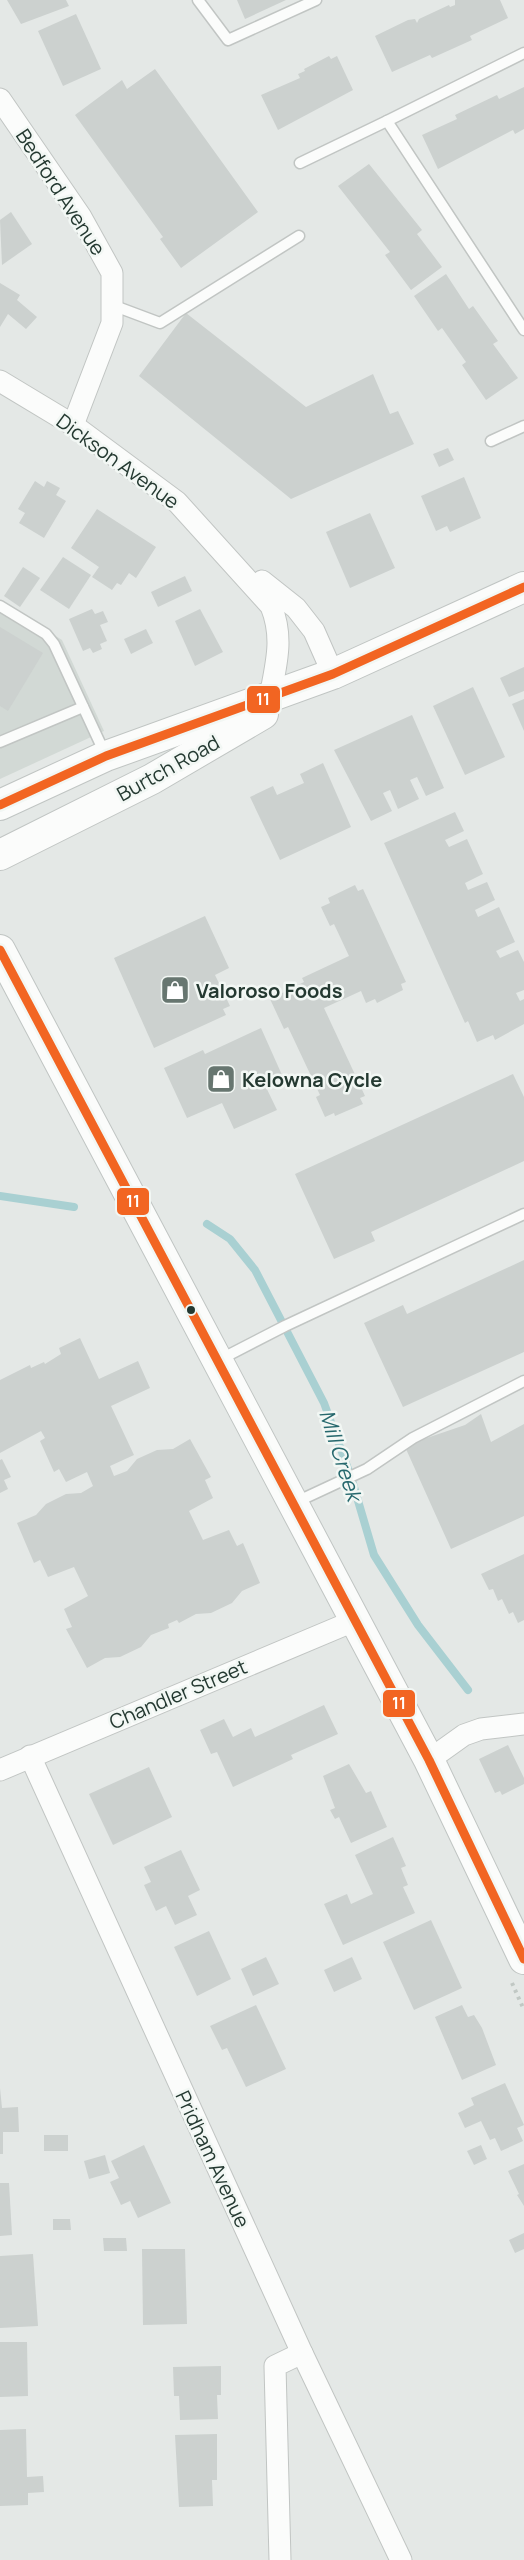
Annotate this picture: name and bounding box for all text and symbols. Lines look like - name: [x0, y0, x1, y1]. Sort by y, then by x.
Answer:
- street label: Bedford Avenue: [10, 124, 112, 260]
- street label: Dickson Avenue: [51, 407, 185, 515]
- line badge: 11: [246, 685, 281, 714]
- text: 11: [256, 688, 270, 710]
- street label: Burtch Road: [112, 729, 224, 807]
- shop icon: Valoroso Foods: [159, 974, 191, 1006]
- place label: Valoroso Foods: [196, 977, 343, 1004]
- shop icon: Kelowna Cycle: [205, 1063, 237, 1095]
- place label: Kelowna Cycle: [242, 1066, 382, 1093]
- line badge: 11: [116, 1187, 150, 1216]
- text: 11: [126, 1190, 140, 1212]
- unlabelled marker: [185, 1304, 197, 1316]
- water label: Mill Creek: [313, 1406, 370, 1506]
- street label: Chandler Street: [105, 1653, 251, 1735]
- line badge: 11: [382, 1689, 416, 1718]
- text: 11: [392, 1692, 406, 1714]
- street label: Pridham Avenue: [169, 2086, 257, 2232]

